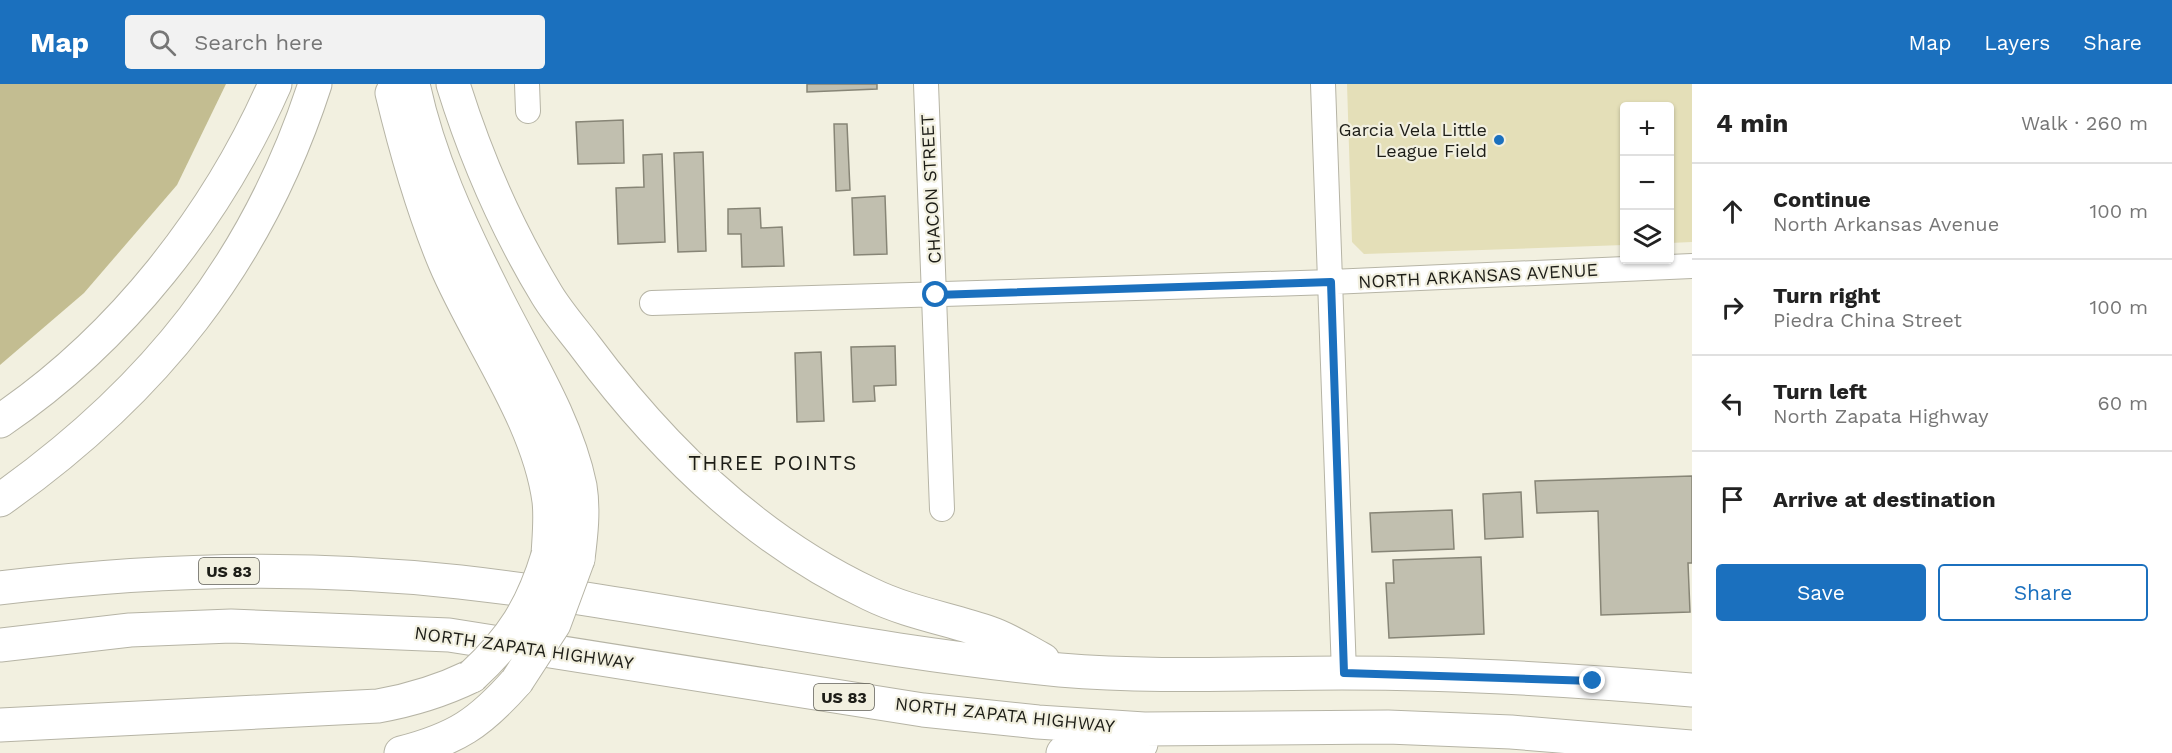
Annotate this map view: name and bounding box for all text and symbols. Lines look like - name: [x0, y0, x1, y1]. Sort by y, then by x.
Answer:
- search box: [125, 15, 545, 69]
- text: Map: [30, 26, 89, 59]
- icon: search: [146, 26, 179, 59]
- text: Search here: [194, 30, 323, 55]
- text: Map: [1908, 30, 1951, 55]
- text: Layers: [1984, 30, 2050, 55]
- text: Share: [2083, 30, 2142, 55]
- map controls: [1620, 102, 1674, 264]
- button: +: [1620, 102, 1674, 156]
- text: 4 min: [1716, 108, 1788, 138]
- text: Walk · 260 m: [2021, 111, 2148, 135]
- street label: CHACON STREET: [916, 114, 945, 264]
- place label: Garcia Vela Little League Field: [1339, 119, 1487, 161]
- marker: Garcia Vela Little League Field: [1492, 133, 1506, 147]
- button: −: [1620, 156, 1674, 210]
- text: Continue: [1773, 187, 1871, 212]
- icon: ahead: [1716, 195, 1749, 228]
- text: 100 m: [2089, 199, 2148, 223]
- button: layers: [1620, 210, 1674, 264]
- text: North Arkansas Avenue: [1773, 212, 1999, 236]
- street label: NORTH ARKANSAS AVENUE: [1358, 259, 1598, 292]
- route start: [922, 281, 948, 307]
- text: Turn right: [1773, 283, 1880, 308]
- icon: right: [1716, 291, 1749, 324]
- text: 100 m: [2089, 295, 2148, 319]
- text: Piedra China Street: [1773, 308, 1962, 332]
- text: Turn left: [1773, 379, 1867, 404]
- icon: left: [1716, 387, 1749, 420]
- text: 60 m: [2098, 391, 2148, 415]
- text: North Zapata Highway: [1773, 404, 1989, 428]
- district label: THREE POINTS: [688, 450, 858, 475]
- icon: arrive: [1716, 483, 1749, 516]
- text: Arrive at destination: [1773, 487, 1996, 512]
- road number: US 83: [199, 558, 259, 584]
- button: Save: [1716, 564, 1926, 621]
- button: Share: [1938, 564, 2148, 621]
- street label: NORTH ZAPATA HIGHWAY: [413, 622, 636, 673]
- route end: [1579, 667, 1605, 693]
- road number: US 83: [814, 684, 874, 710]
- street label: NORTH ZAPATA HIGHWAY: [894, 693, 1117, 737]

